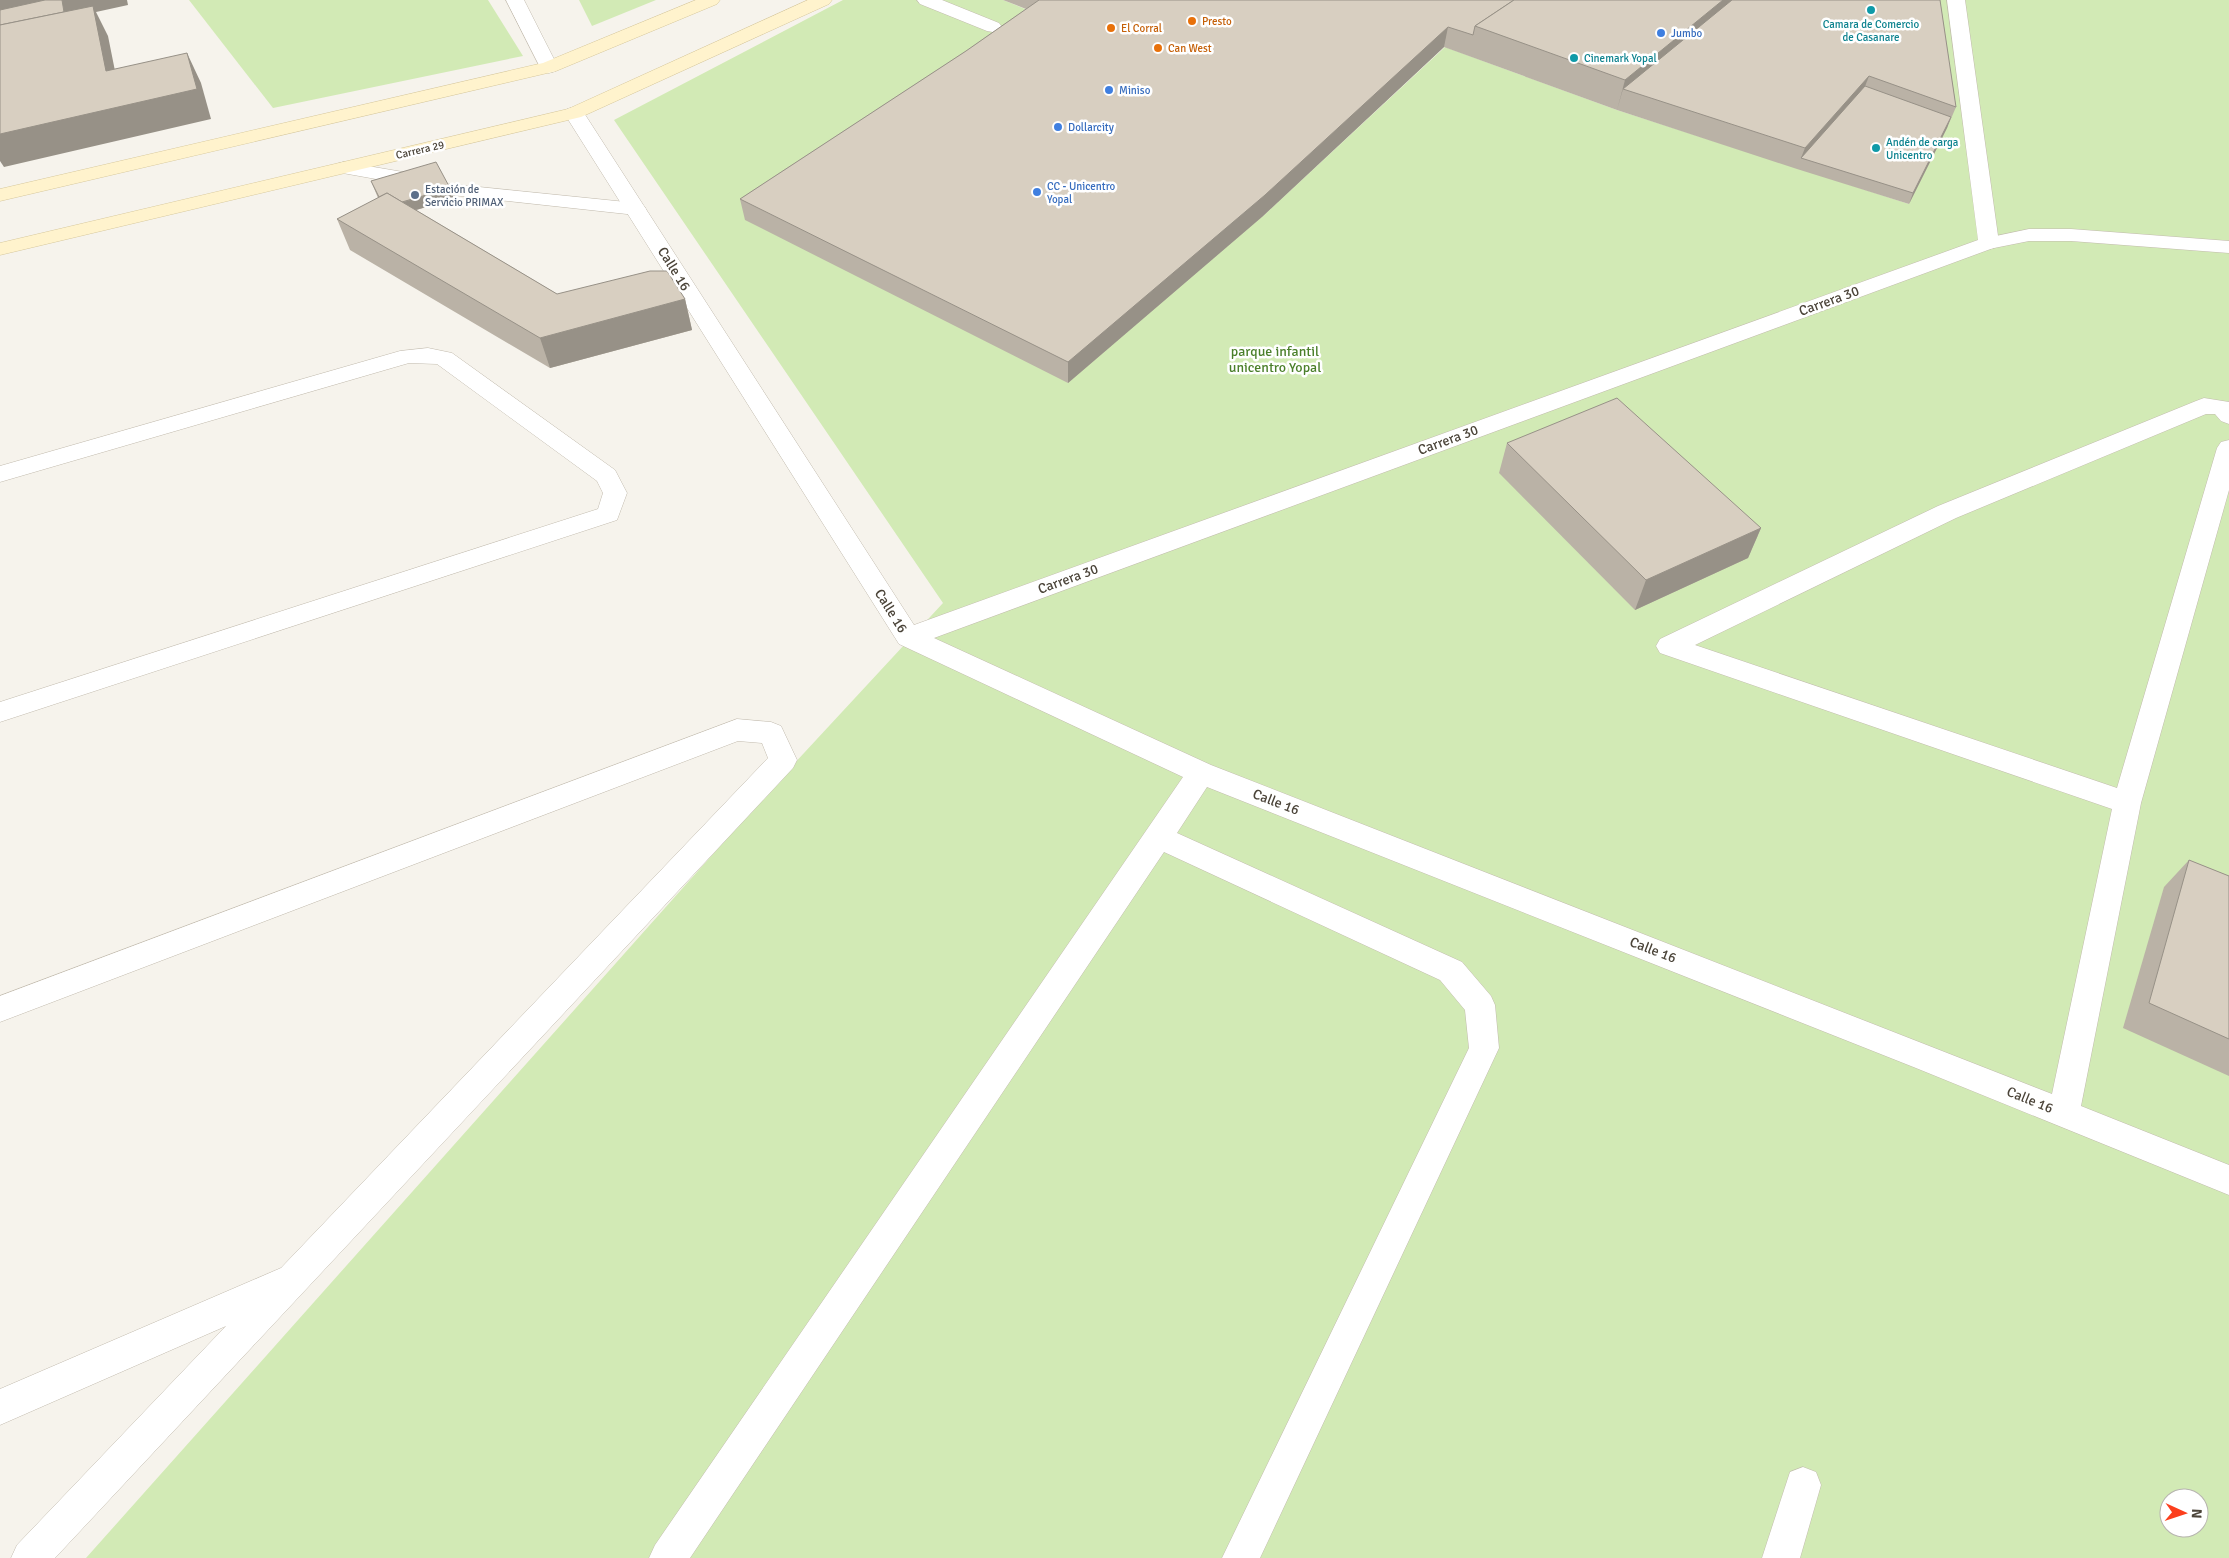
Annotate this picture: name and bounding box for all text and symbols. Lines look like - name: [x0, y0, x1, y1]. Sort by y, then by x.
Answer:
- marker: Camara de Comercio de Casanare: [1865, 4, 1877, 16]
- marker: Presto: [1186, 15, 1198, 27]
- place label: Presto: [1202, 15, 1232, 28]
- place label: Camara de Comercio de Casanare: [1823, 18, 1920, 44]
- marker: El Corral: [1105, 22, 1117, 34]
- place label: El Corral: [1121, 22, 1162, 35]
- marker: Jumbo: [1655, 27, 1667, 39]
- place label: Jumbo: [1671, 27, 1703, 40]
- marker: Can West: [1152, 42, 1164, 54]
- place label: Can West: [1168, 42, 1212, 55]
- marker: Cinemark Yopal: [1568, 52, 1580, 64]
- place label: Cinemark Yopal: [1584, 52, 1657, 65]
- marker: Miniso: [1103, 84, 1115, 96]
- place label: Miniso: [1119, 84, 1151, 97]
- marker: Dollarcity: [1052, 121, 1064, 133]
- place label: Dollarcity: [1068, 121, 1115, 134]
- place label: Andén de carga Unicentro: [1886, 136, 1959, 162]
- street label: Carrera 29: [394, 138, 446, 162]
- marker: Andén de carga Unicentro: [1870, 142, 1882, 154]
- place label: CC - Unicentro Yopal: [1047, 180, 1116, 206]
- place label: Estación de Servicio PRIMAX: [425, 183, 504, 209]
- marker: CC - Unicentro Yopal: [1031, 186, 1043, 198]
- marker: Estación de Servicio PRIMAX: [409, 189, 421, 201]
- street label: Calle 16: [654, 244, 694, 294]
- street label: Carrera 30: [1797, 282, 1861, 320]
- park label: parque infantil unicentro Yopal: [1229, 343, 1321, 376]
- street label: Carrera 30: [1416, 421, 1480, 459]
- street label: Carrera 30: [1036, 560, 1100, 598]
- street label: Calle 16: [871, 586, 911, 636]
- street label: Calle 16: [1250, 785, 1302, 819]
- street label: Calle 16: [1627, 933, 1679, 967]
- street label: Calle 16: [2004, 1083, 2056, 1117]
- north arrow: [2159, 1488, 2209, 1538]
- text: N: [2188, 1508, 2205, 1519]

